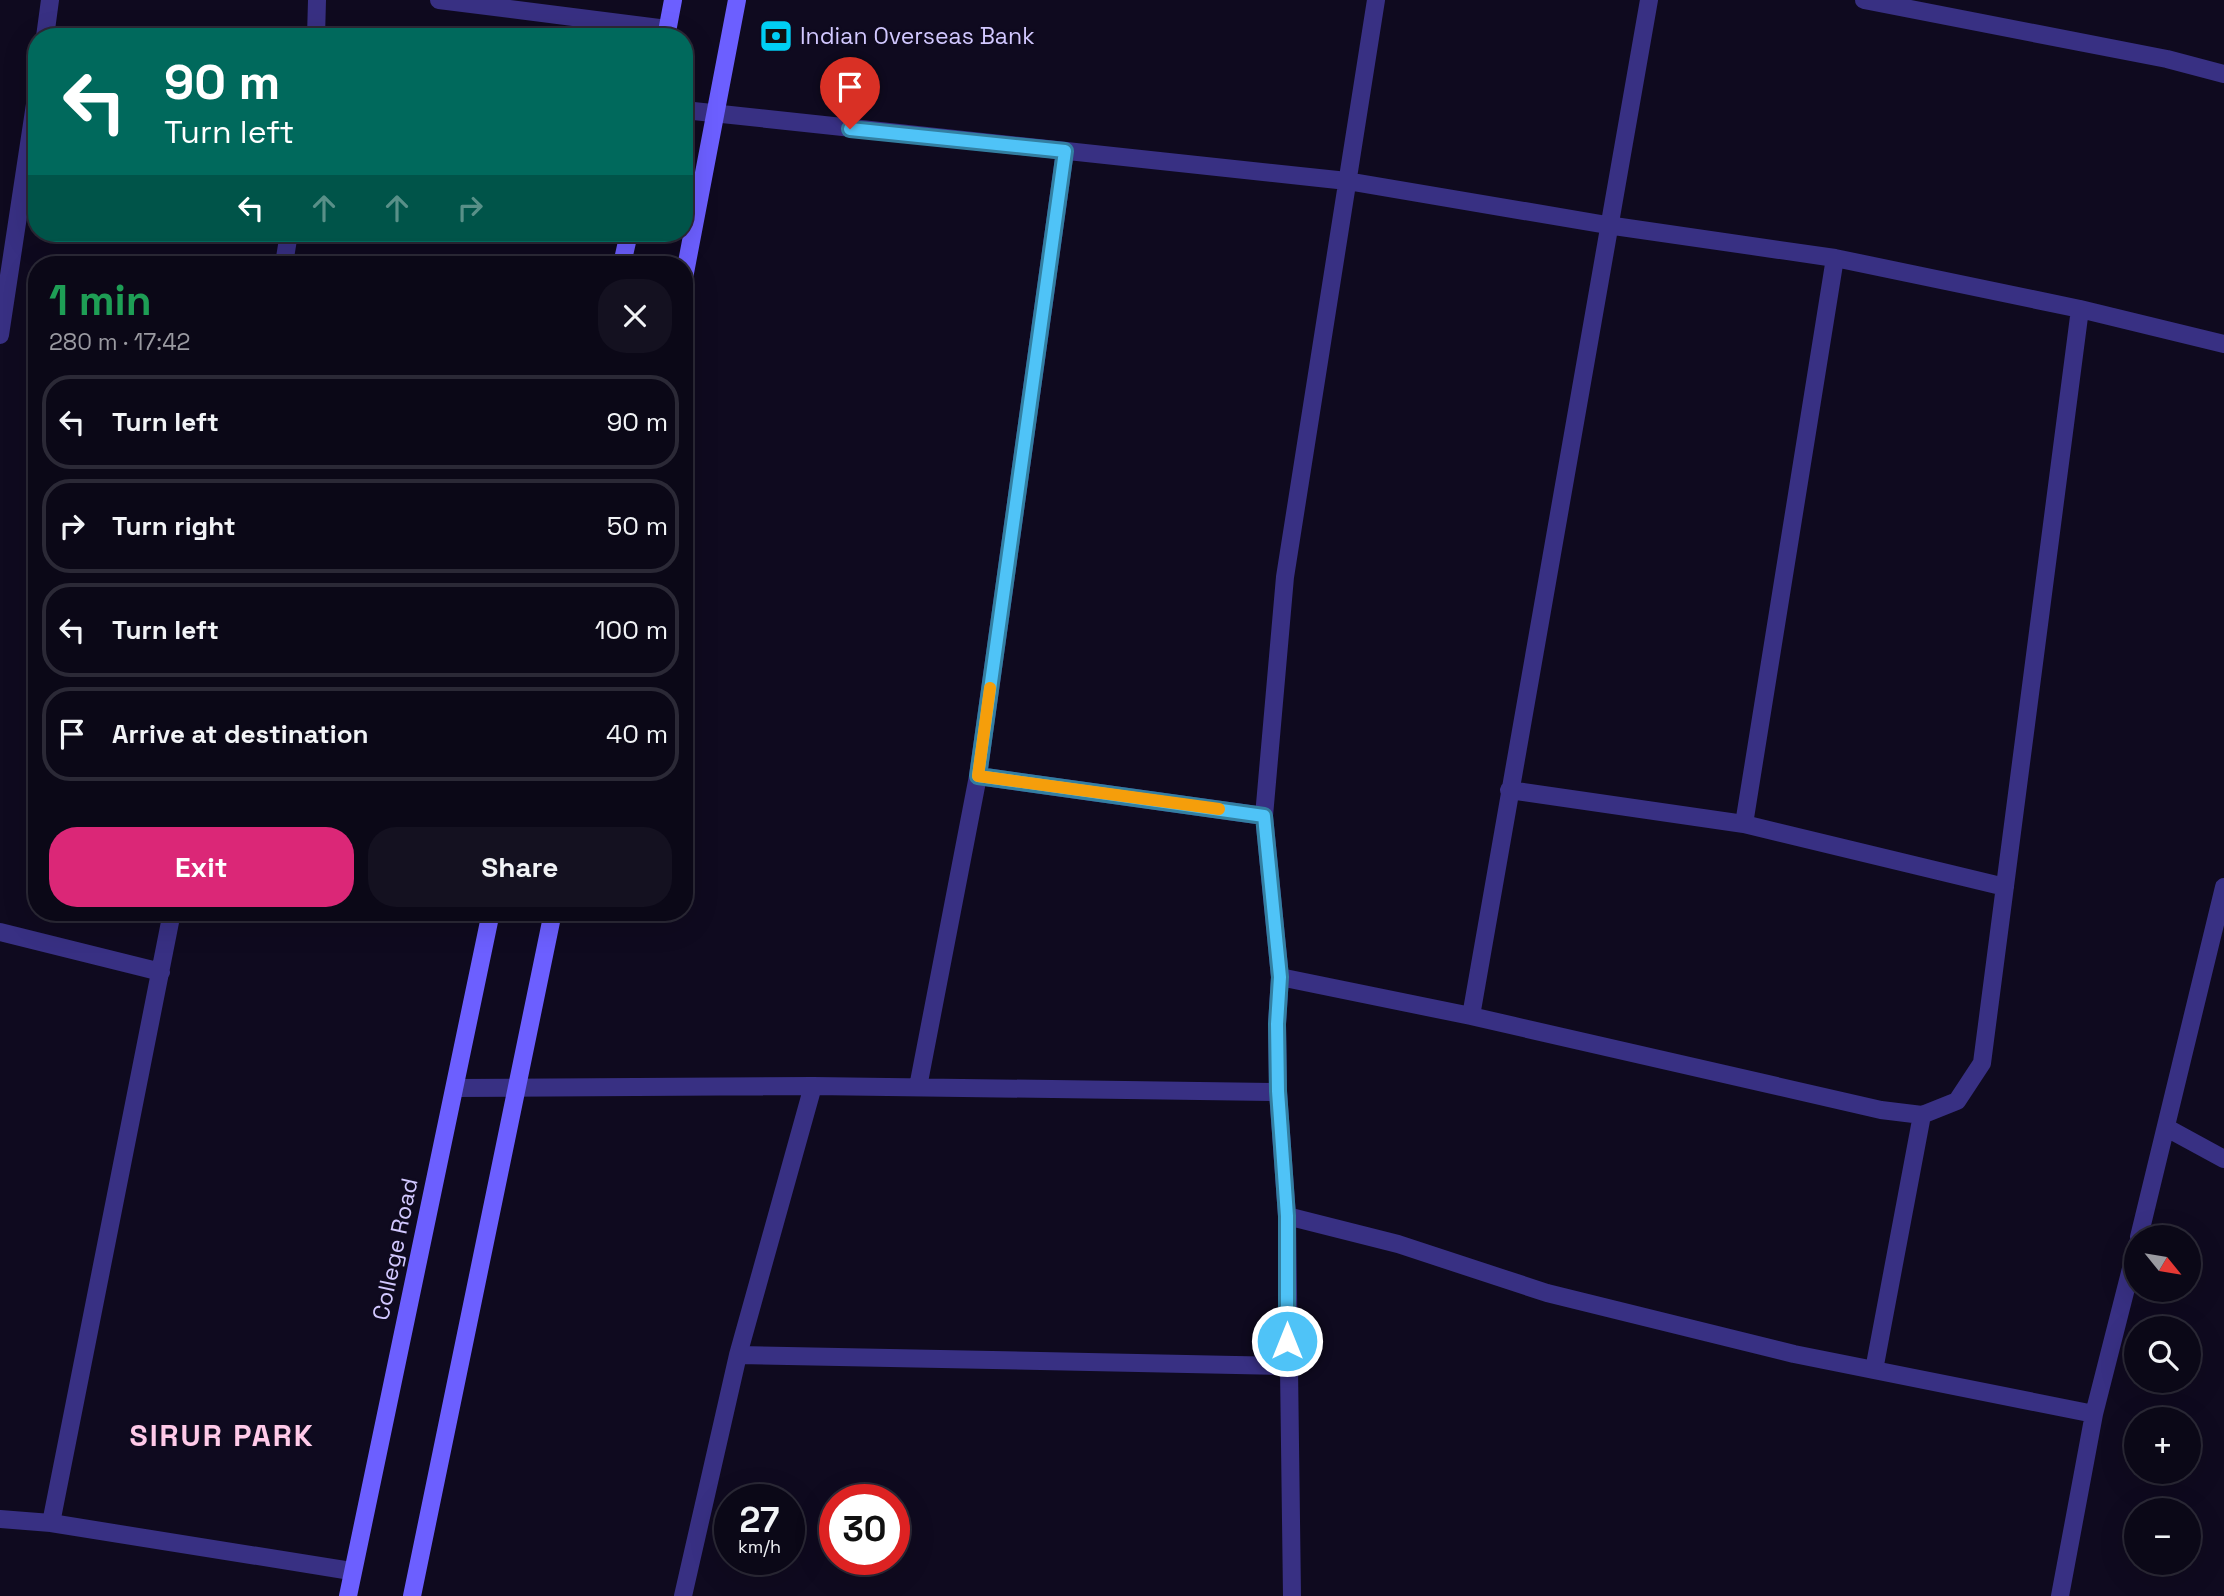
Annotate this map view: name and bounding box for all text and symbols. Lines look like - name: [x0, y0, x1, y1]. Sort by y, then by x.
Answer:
- bank icon: Indian Overseas Bank: [757, 17, 795, 55]
- place label: Indian Overseas Bank: [800, 21, 1035, 51]
- text: 90 m: [164, 51, 280, 113]
- icon: left: [49, 56, 140, 147]
- pin: [820, 57, 880, 129]
- icon: arrive: [831, 68, 869, 106]
- text: Turn left: [164, 112, 294, 152]
- icon: left: [232, 189, 270, 227]
- icon: ahead: [305, 189, 343, 227]
- icon: ahead: [378, 189, 416, 227]
- icon: right: [451, 189, 489, 227]
- text: 1 min: [49, 274, 152, 327]
- button: close: [598, 279, 672, 353]
- text: 280 m · 17:42: [49, 327, 190, 357]
- icon: left: [53, 403, 91, 441]
- text: Turn left: [112, 405, 219, 439]
- text: 90 m: [606, 405, 668, 439]
- icon: right: [53, 507, 91, 545]
- text: Turn right: [112, 509, 236, 543]
- text: 50 m: [607, 509, 668, 543]
- icon: left: [53, 611, 91, 649]
- text: Turn left: [112, 613, 219, 647]
- text: 100 m: [595, 613, 668, 647]
- icon: arrive: [53, 715, 91, 753]
- text: Arrive at destination: [112, 717, 369, 751]
- text: 40 m: [606, 717, 668, 751]
- button: Exit: [49, 827, 354, 907]
- button: Share: [368, 827, 672, 907]
- street label: College Road: [365, 1175, 425, 1323]
- north arrow: [2124, 1225, 2202, 1302]
- map controls: [2124, 1225, 2201, 1575]
- position arrow: [1250, 1304, 1324, 1378]
- button: search: [2124, 1316, 2201, 1393]
- button: +: [2124, 1407, 2201, 1484]
- district label: SIRUR PARK: [129, 1416, 315, 1455]
- speed limit sign: 30: [819, 1484, 910, 1575]
- text: 27: [740, 1498, 779, 1542]
- button: −: [2124, 1498, 2201, 1575]
- text: km/h: [738, 1535, 781, 1558]

